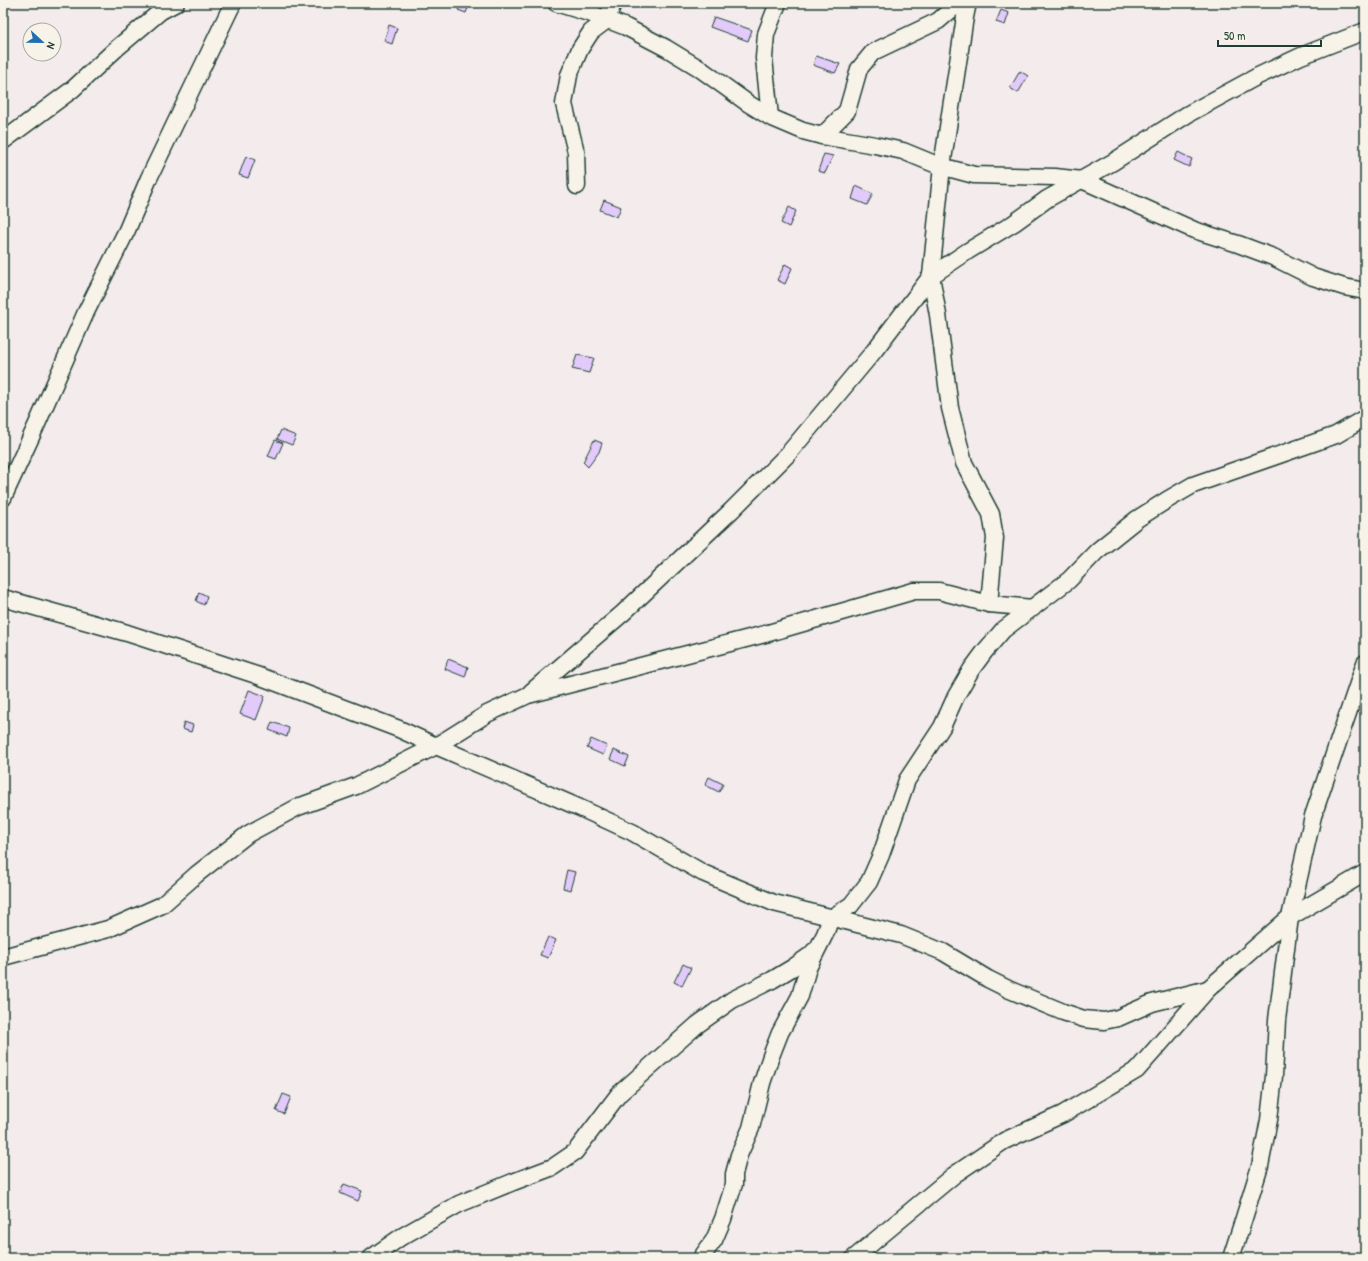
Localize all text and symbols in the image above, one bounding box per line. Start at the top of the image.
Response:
north arrow [22,22,62,62]
scale bar [1218,22,1321,48]
text: 50 m [1224,27,1245,44]
text: N [44,40,59,51]

